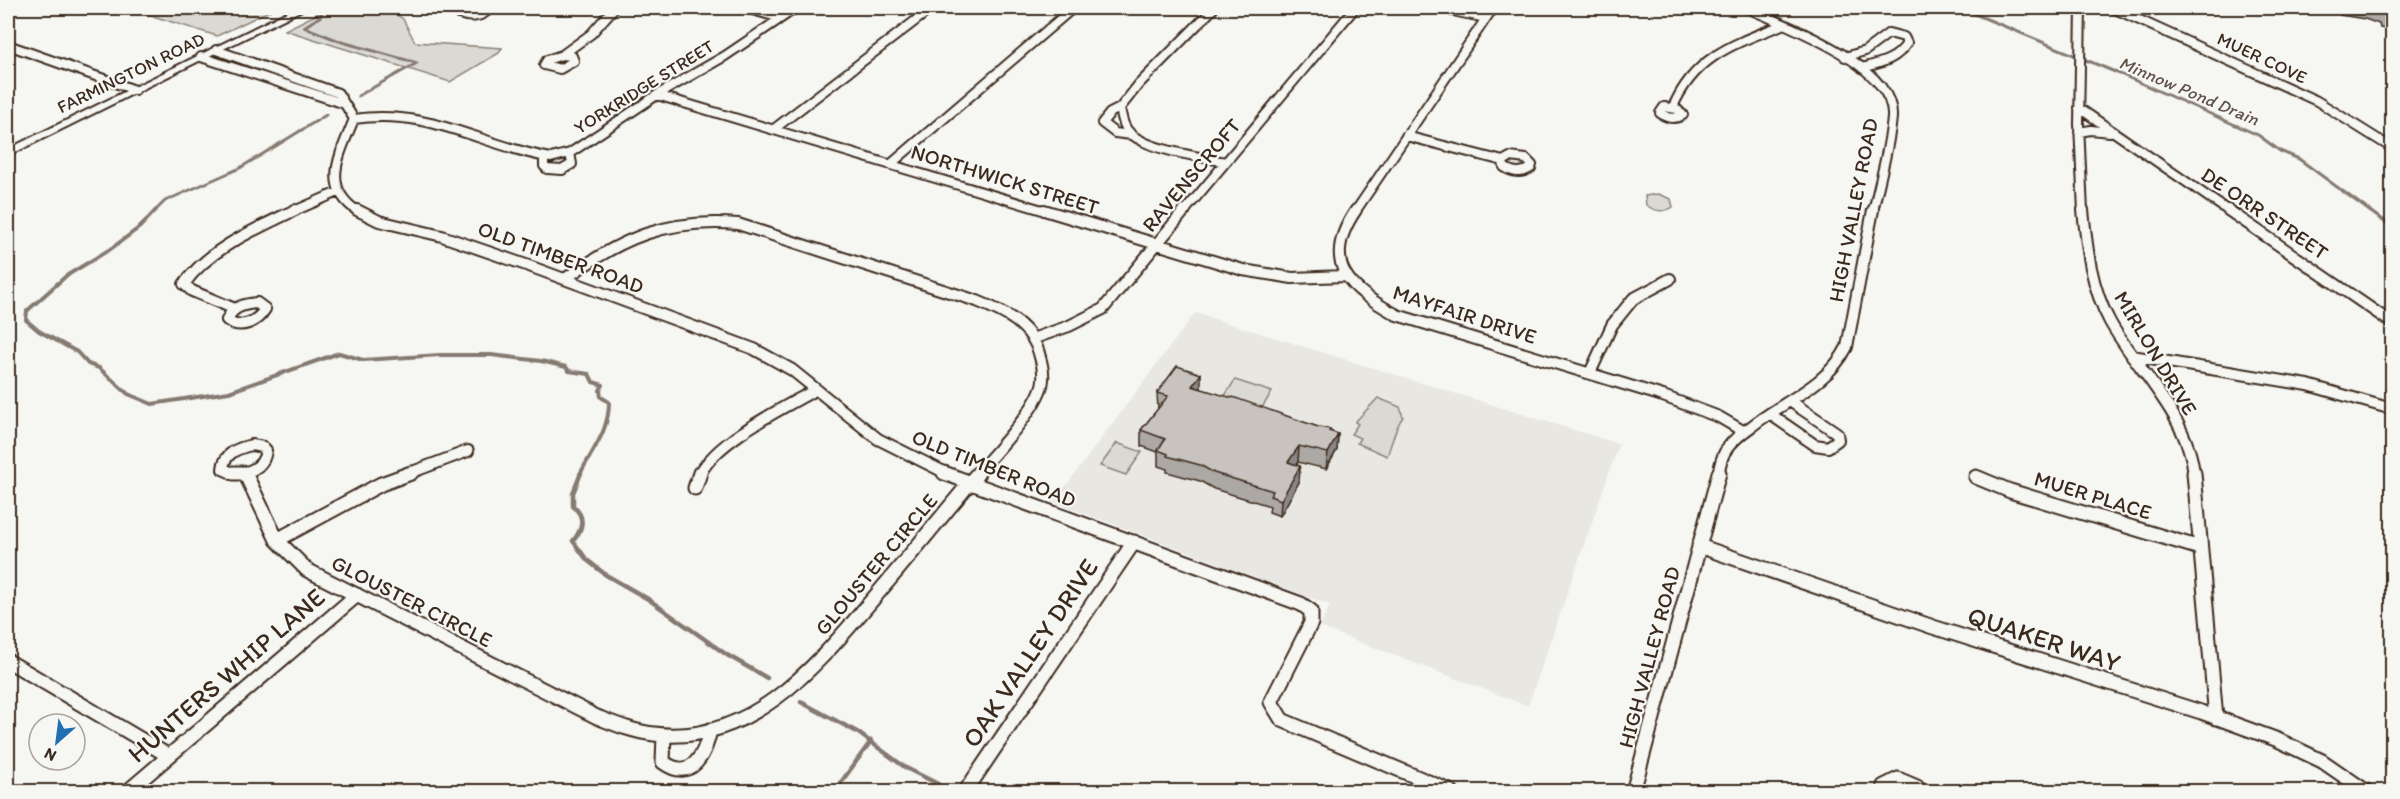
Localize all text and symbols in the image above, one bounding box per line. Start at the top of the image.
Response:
street label: FARMINGTON ROAD [54,28,209,118]
street label: MUER COVE [2214,28,2310,88]
street label: YORKRIDGE STREET [570,35,718,139]
water label: Minnow Pond Drain [2116,52,2263,131]
street label: RAVENSCROFT [1136,113,1246,237]
street label: HIGH VALLEY ROAD [1823,116,1883,304]
street label: NORTHWICK STREET [908,139,1102,220]
street label: DE ORR STREET [2197,161,2333,265]
street label: OLD TIMBER ROAD [475,215,647,299]
street label: MAYFAIR DRIVE [1390,279,1540,349]
street label: MIRLON DRIVE [2109,287,2203,419]
street label: OLD TIMBER ROAD [908,424,1080,512]
street label: MUER PLACE [2031,465,2155,525]
street label: GLOUSTER CIRCLE [810,488,943,640]
street label: GLOUSTER CIRCLE [327,550,497,652]
street label: OAK VALLEY DRIVE [955,553,1105,753]
street label: HIGH VALLEY ROAD [1613,563,1685,751]
street label: HUNTERS WHIP LANE [121,581,331,769]
street label: QUAKER WAY [1964,599,2125,679]
north arrow [27,712,87,772]
text: N [41,744,59,766]

